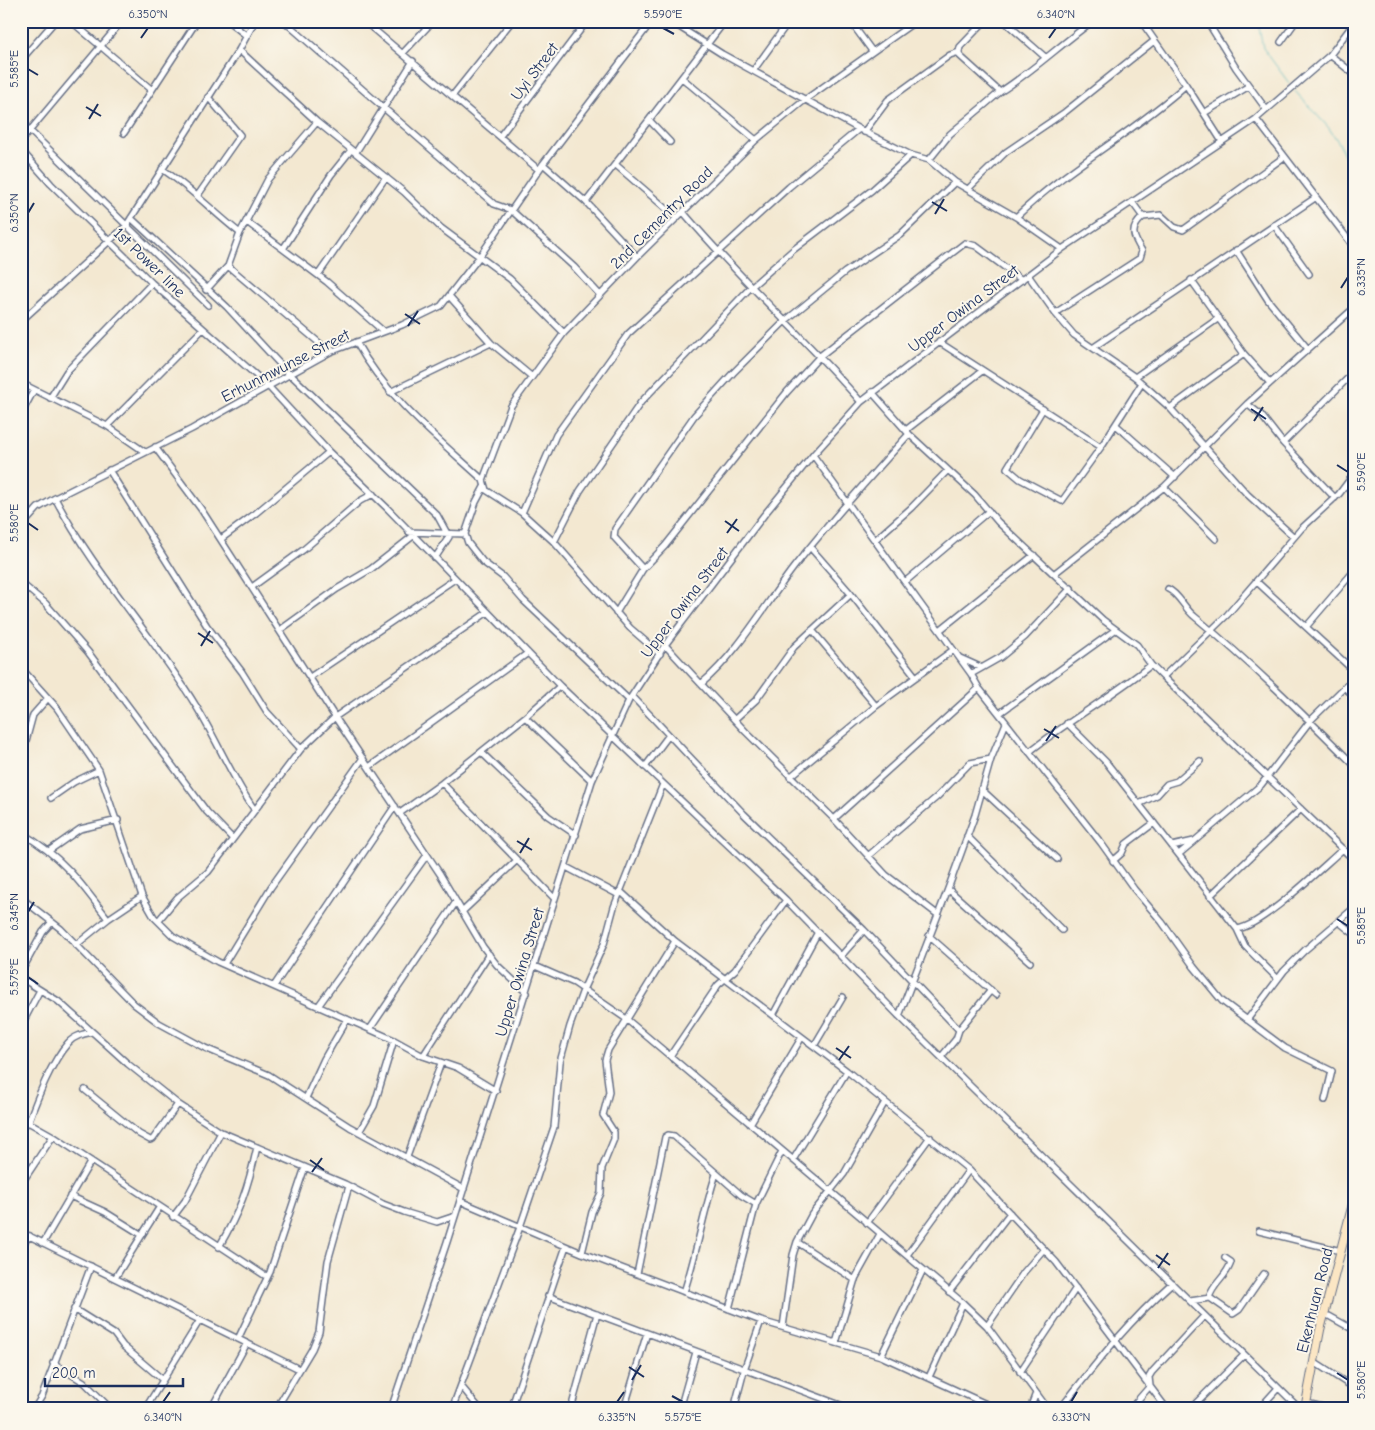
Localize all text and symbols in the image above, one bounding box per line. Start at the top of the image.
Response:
text: 6.350°N [128,7,168,21]
text: 5.590°E [644,7,682,21]
text: 6.340°N [1037,7,1075,21]
street label: Uyi Street [507,39,562,104]
text: 5.585°E [7,50,21,88]
street label: 2nd Cementry Road [607,163,716,272]
text: 6.350°N [7,193,21,233]
street label: 1st Power line [110,224,189,301]
text: 6.335°N [1354,258,1368,296]
street label: Upper Owina Street [905,261,1023,356]
street label: Erhunmwunse Street [218,326,353,406]
text: 5.590°E [1354,453,1368,491]
text: 5.580°E [7,504,21,542]
street label: Upper Owina Street [637,543,732,661]
text: 6.345°N [7,893,21,931]
street label: Upper Owina Street [492,905,548,1039]
text: 5.585°E [1354,907,1368,945]
text: 5.575°E [7,958,21,996]
street label: Ekenhuan Road [1293,1246,1337,1355]
scale bar [45,1355,182,1387]
text: 5.580°E [1354,1361,1368,1399]
text: 200 m [52,1364,96,1382]
text: 6.340°N [144,1410,182,1424]
text: 6.335°N [598,1410,636,1424]
text: 5.575°E [664,1410,702,1424]
text: 6.330°N [1052,1410,1090,1424]

